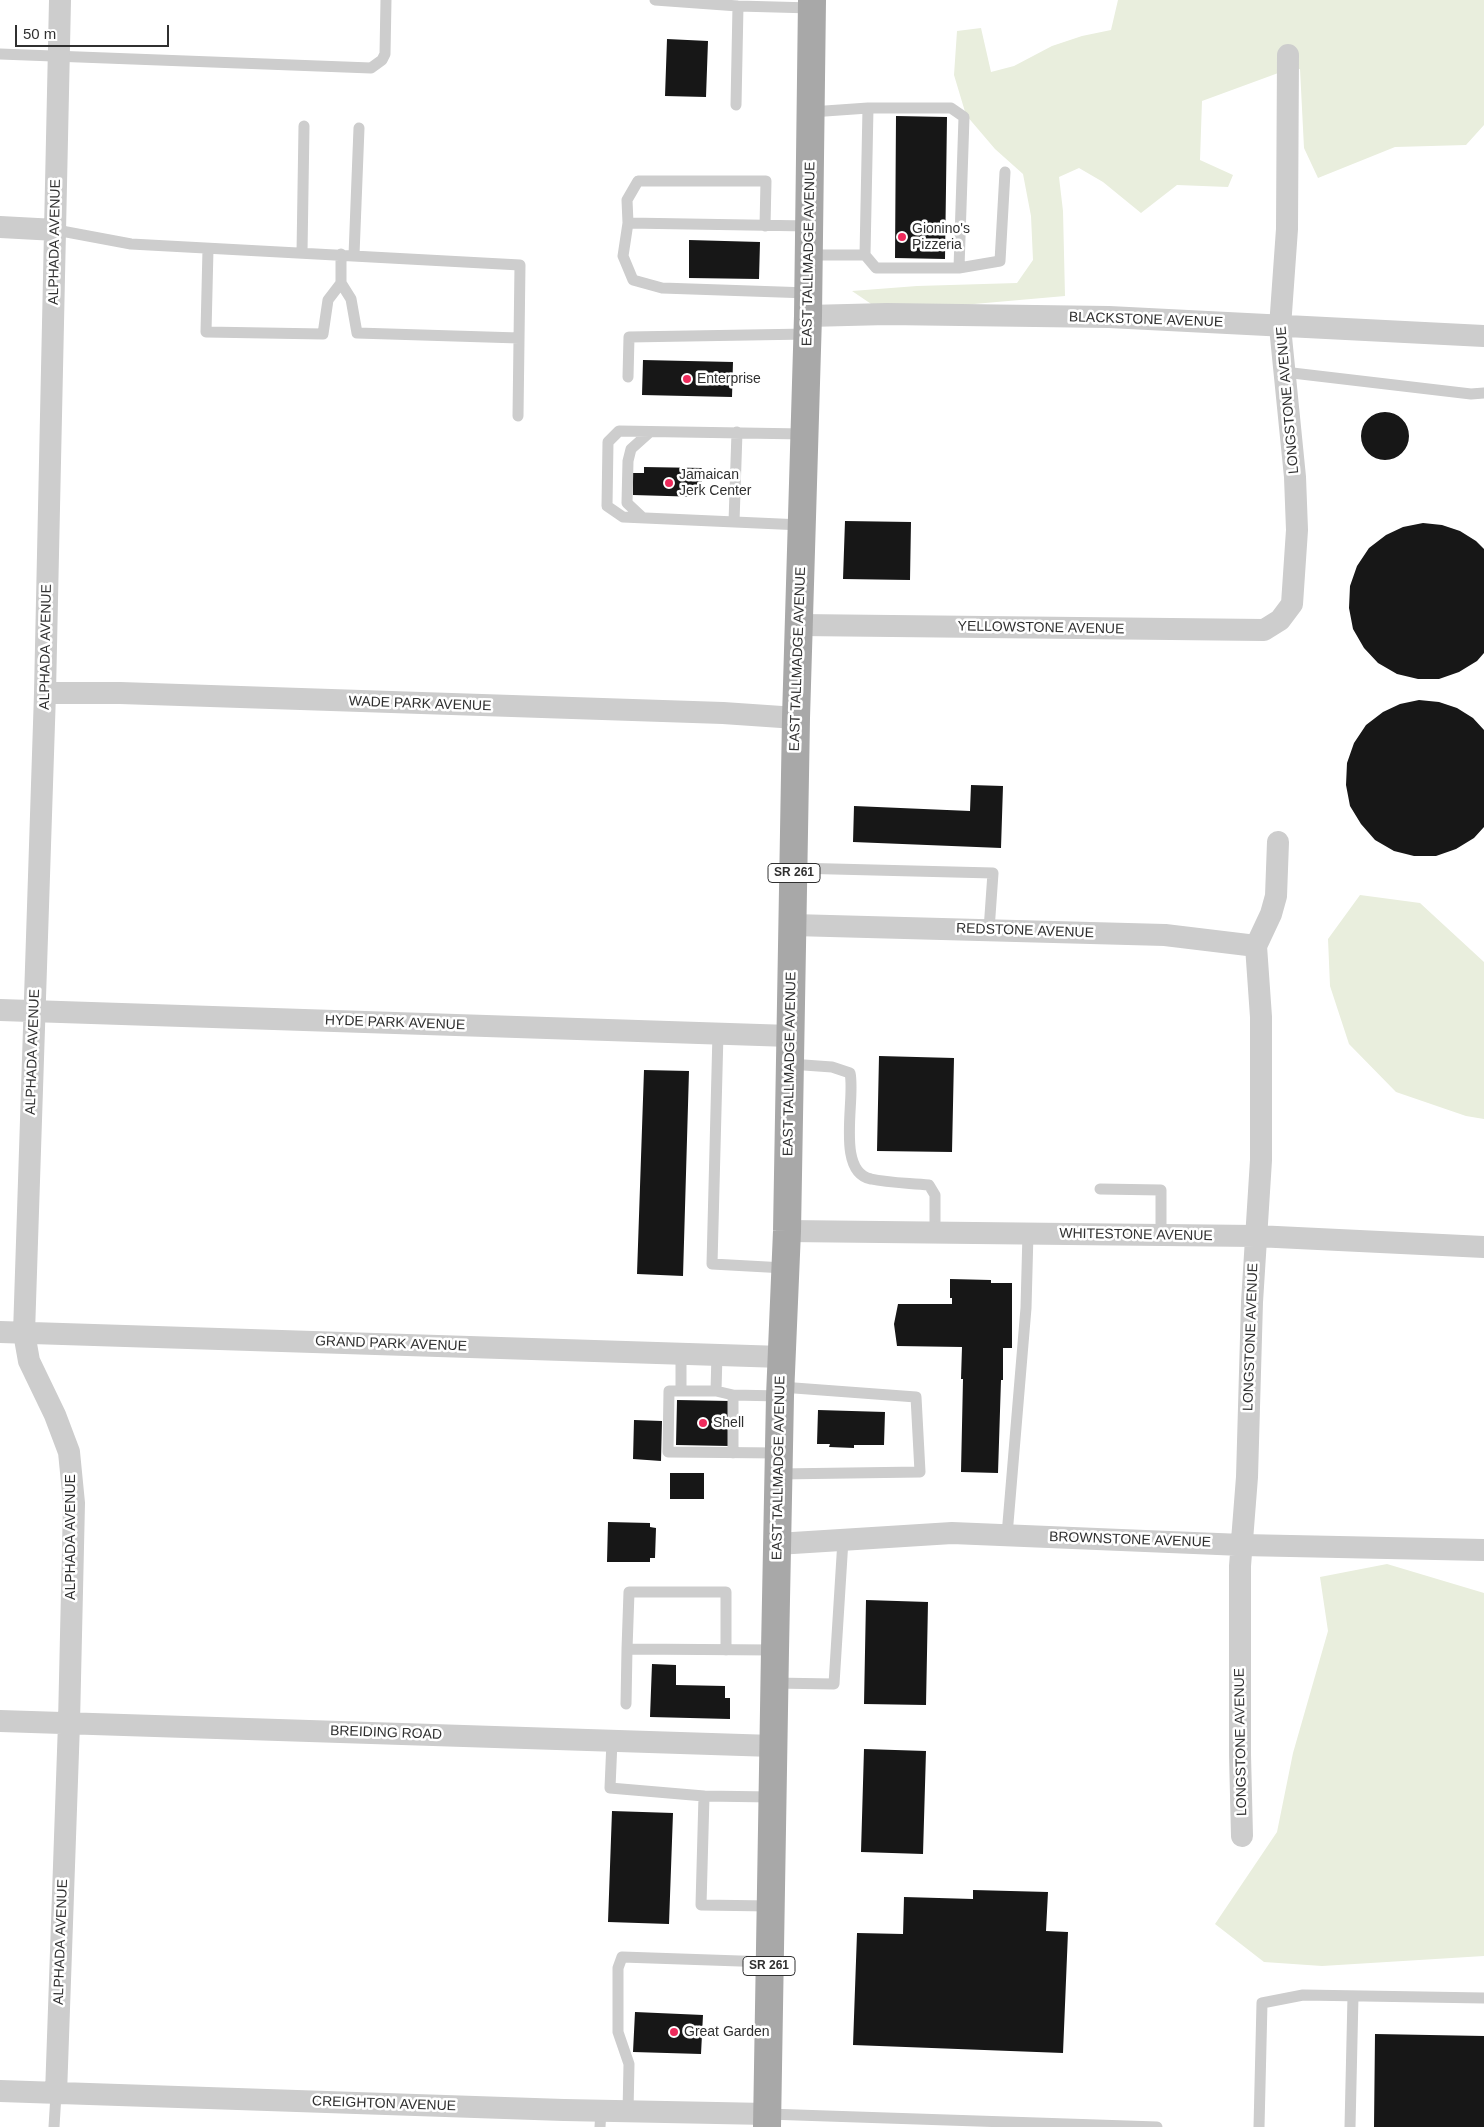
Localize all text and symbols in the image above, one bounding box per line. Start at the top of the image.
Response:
scale bar [18,15,171,47]
text: 50 m [23,25,56,42]
street label: EAST TALLMADGE AVENUE [799,162,819,346]
street label: ALPHADA AVENUE [46,179,64,305]
place label: Gionino's Pizzeria [912,221,970,253]
marker: Gionino's Pizzeria [896,231,908,243]
street label: BLACKSTONE AVENUE [1069,309,1223,331]
street label: LONGSTONE AVENUE [1273,326,1303,474]
place label: Enterprise [697,371,761,387]
marker: Enterprise [681,373,693,385]
place label: Jamaican Jerk Center [679,467,751,500]
marker: Jamaican Jerk Center [663,477,675,489]
street label: EAST TALLMADGE AVENUE [786,566,810,752]
street label: ALPHADA AVENUE [37,584,55,710]
street label: YELLOWSTONE AVENUE [957,618,1125,638]
street label: WADE PARK AVENUE [348,693,492,715]
road number: SR 261 [768,864,820,882]
street label: REDSTONE AVENUE [956,920,1094,942]
street label: EAST TALLMADGE AVENUE [780,972,800,1156]
street label: ALPHADA AVENUE [22,989,44,1115]
street label: HYDE PARK AVENUE [325,1012,465,1034]
street label: WHITESTONE AVENUE [1059,1225,1213,1245]
street label: LONGSTONE AVENUE [1240,1263,1262,1411]
street label: GRAND PARK AVENUE [315,1333,467,1355]
street label: EAST TALLMADGE AVENUE [769,1376,789,1560]
place label: Shell [713,1415,744,1431]
marker: Shell [697,1417,709,1429]
street label: ALPHADA AVENUE [63,1474,79,1600]
street label: BROWNSTONE AVENUE [1049,1529,1211,1551]
street label: LONGSTONE AVENUE [1231,1668,1251,1816]
street label: BREIDING ROAD [330,1723,442,1743]
street label: ALPHADA AVENUE [50,1879,72,2005]
road number: SR 261 [743,1956,795,1975]
place label: Great Garden [684,2024,770,2040]
marker: Great Garden [668,2026,680,2038]
street label: CREIGHTON AVENUE [312,2093,456,2115]

